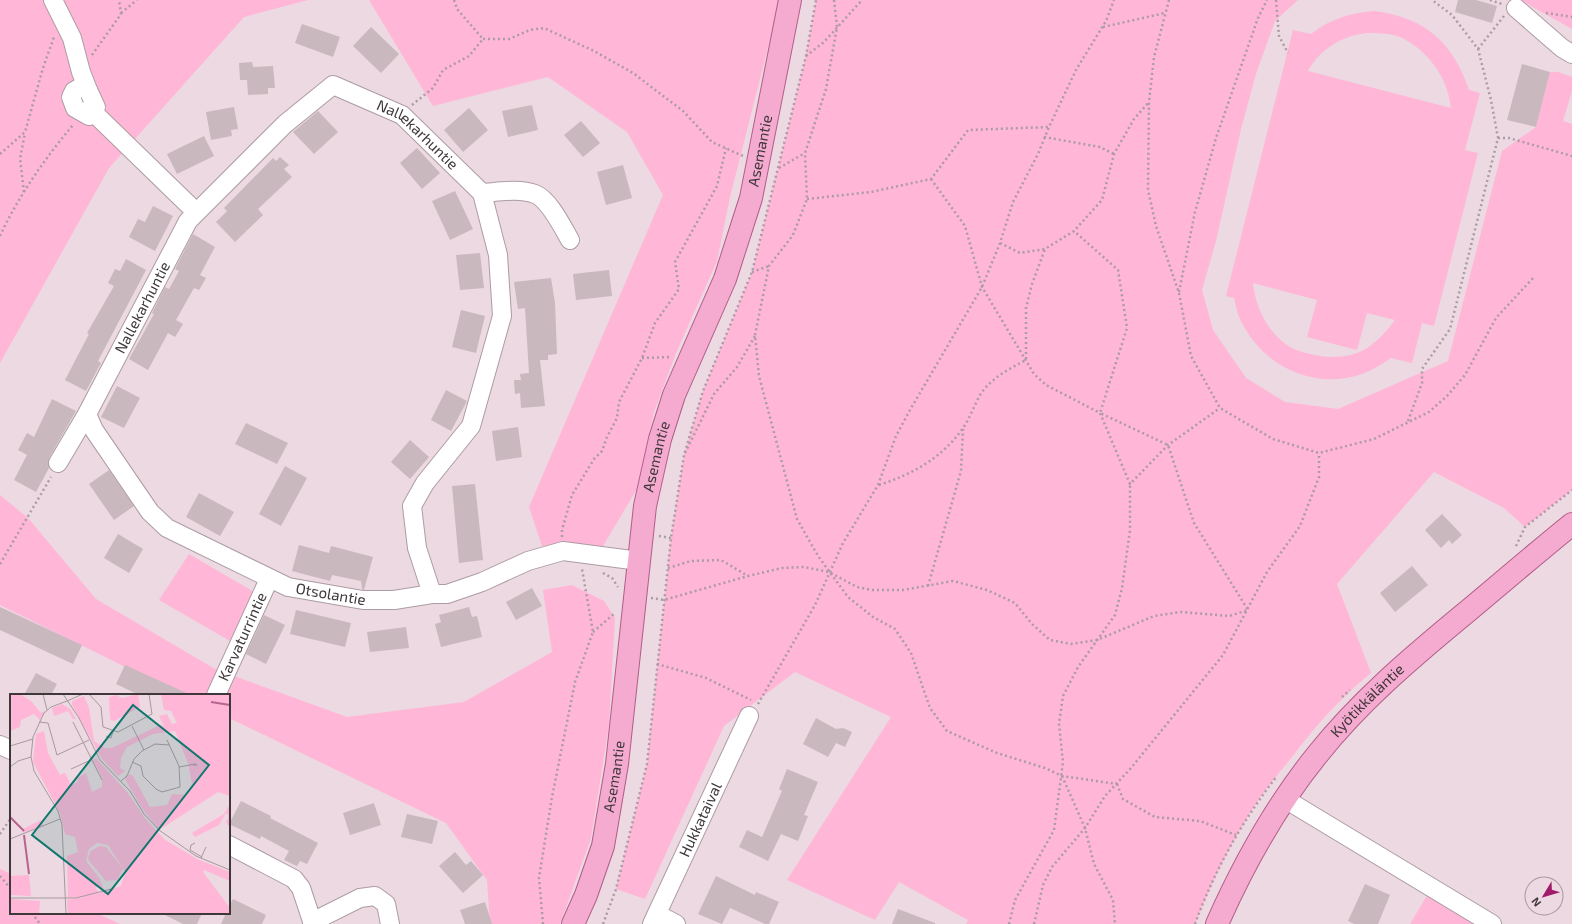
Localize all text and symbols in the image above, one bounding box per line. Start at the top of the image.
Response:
street label: Nallekarhuntie [374,95,462,173]
street label: Asemantie [743,113,775,188]
street label: Nallekarhuntie [110,258,173,356]
street label: Asemantie [638,419,673,494]
street label: Otsolantie [294,578,367,608]
street label: Karvaturrintie [214,589,270,684]
street label: Kyötikkäläntie [1326,660,1407,741]
inset map [10,694,230,914]
street label: Asemantie [599,740,627,814]
street label: Hukkataival [675,779,725,860]
north arrow [1524,876,1564,916]
text: N [1528,895,1543,910]

